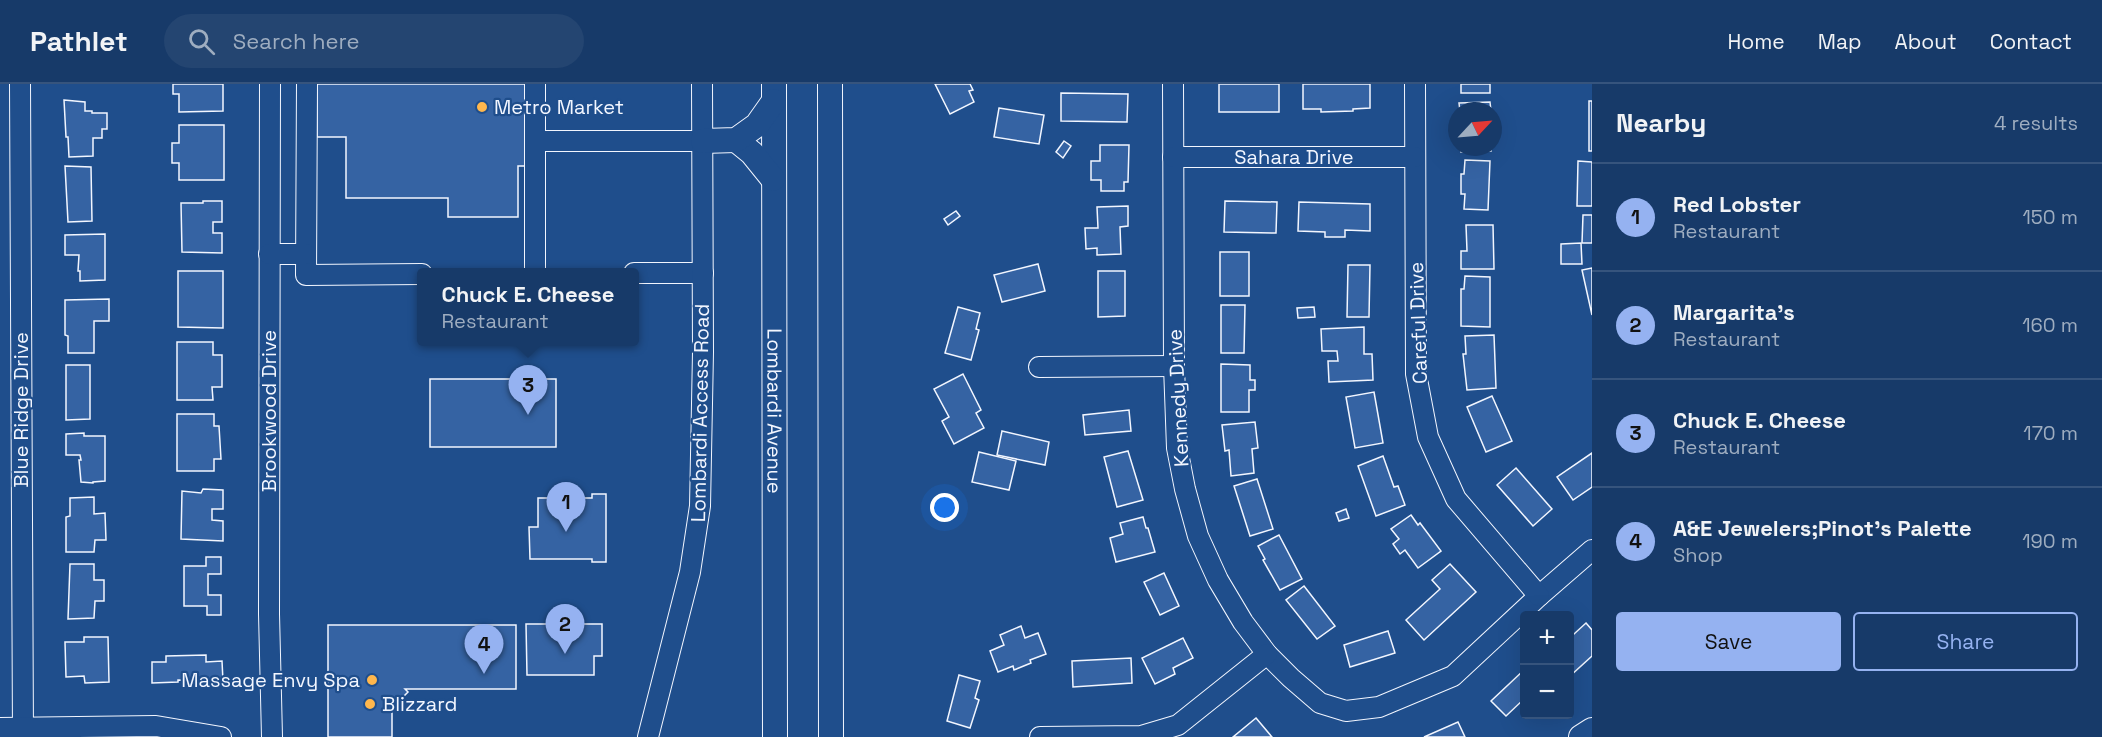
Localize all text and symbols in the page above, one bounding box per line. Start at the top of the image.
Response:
search box [164,14,584,68]
text: Pathlet [30,23,128,59]
icon: search [185,25,218,58]
text: Search here [233,27,360,55]
text: Home [1727,28,1785,55]
text: Map [1818,28,1862,55]
text: About [1895,28,1957,55]
text: Contact [1990,28,2072,55]
place label: Metro Market [494,94,624,120]
marker: Metro Market [475,100,489,114]
north arrow [1448,102,1502,156]
text: Nearby [1616,106,1706,140]
text: 4 results [1994,110,2078,136]
street label: Sahara Drive [1234,144,1354,170]
text: Red Lobster [1673,190,1801,218]
text: 1 [1631,204,1640,230]
text: 150 m [2023,204,2078,230]
text: Restaurant [1673,218,1780,244]
street label: Careful Drive [1403,262,1433,384]
popup [417,268,639,346]
text: Chuck E. Cheese [442,280,615,308]
text: Margarita's [1673,298,1795,326]
street label: Lombardi Access Road [685,304,715,522]
text: Restaurant [442,308,549,334]
text: 2 [1630,312,1641,338]
text: 160 m [2022,312,2078,338]
text: Restaurant [1673,326,1780,352]
street label: Lombardi Avenue [761,328,788,494]
street label: Kennedy Drive [1161,328,1195,468]
street label: Brookwood Drive [256,330,282,492]
street label: Blue Ridge Drive [8,332,34,488]
pin: 3 [508,366,548,415]
text: Chuck E. Cheese [1673,406,1846,434]
text: 3 [1629,420,1642,446]
text: 170 m [2023,420,2078,446]
text: Restaurant [1673,434,1780,460]
pin: 1 [546,482,586,532]
your location [930,493,959,522]
text: A&E Jewelers;Pinot's Palette [1673,514,1972,542]
text: 4 [1629,528,1642,554]
text: 190 m [2022,528,2078,554]
text: Shop [1673,542,1723,568]
pin: 2 [546,604,584,654]
map controls [1520,611,1574,719]
button: + [1520,611,1574,665]
button: Save [1616,612,1841,671]
button: Share [1853,612,2078,671]
pin: 4 [464,624,504,674]
button: − [1520,665,1574,719]
place label: Massage Envy Spa [181,667,360,693]
marker: Massage Envy Spa [365,673,379,687]
place label: Blizzard [382,691,457,717]
marker: Blizzard [363,697,377,711]

